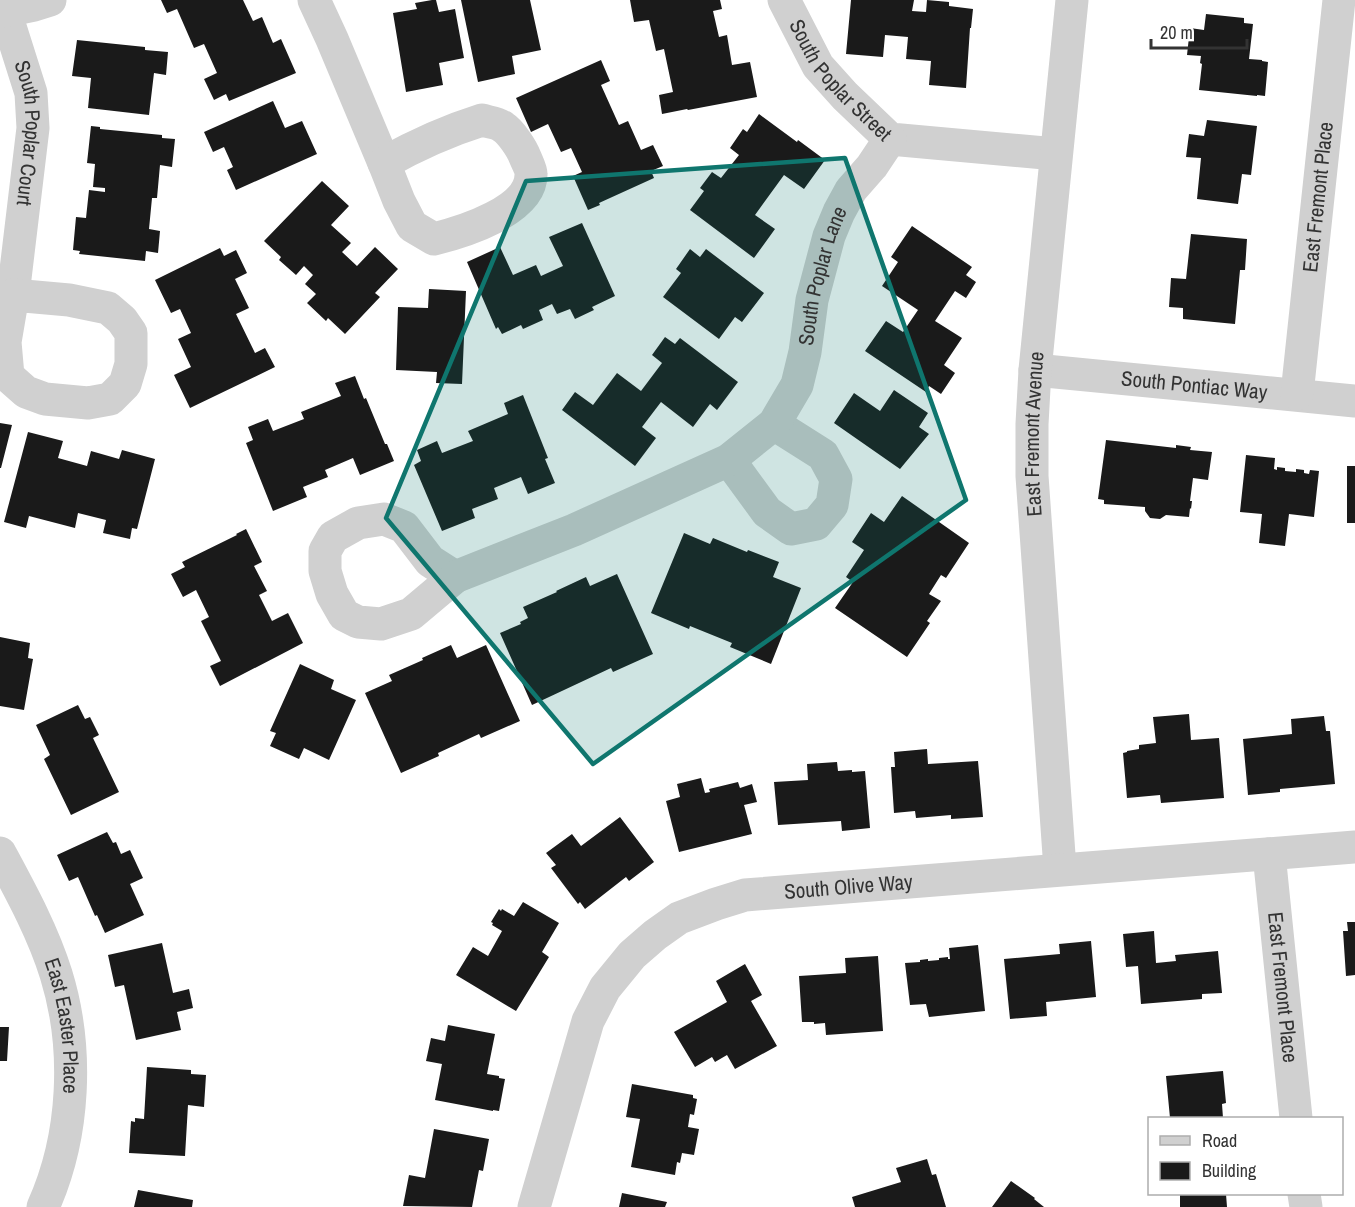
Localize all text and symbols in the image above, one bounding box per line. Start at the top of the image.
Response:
scale bar [1151,12,1247,50]
street label: South Poplar Street [782,14,899,147]
text: 20 m [1160,20,1193,45]
street label: South Poplar Court [8,57,48,208]
street label: East Fremont Place [1295,120,1340,274]
street label: South Poplar Lane [791,201,854,347]
street label: East Fremont Avenue [1017,350,1051,518]
street label: South Pontiac Way [1120,363,1269,406]
street label: South Olive Way [783,867,914,906]
street label: East Fremont Place [1261,910,1305,1064]
street label: East Easter Place [38,954,86,1094]
legend [1148,1117,1343,1195]
text: Road [1202,1128,1237,1153]
text: Building [1202,1158,1257,1183]

